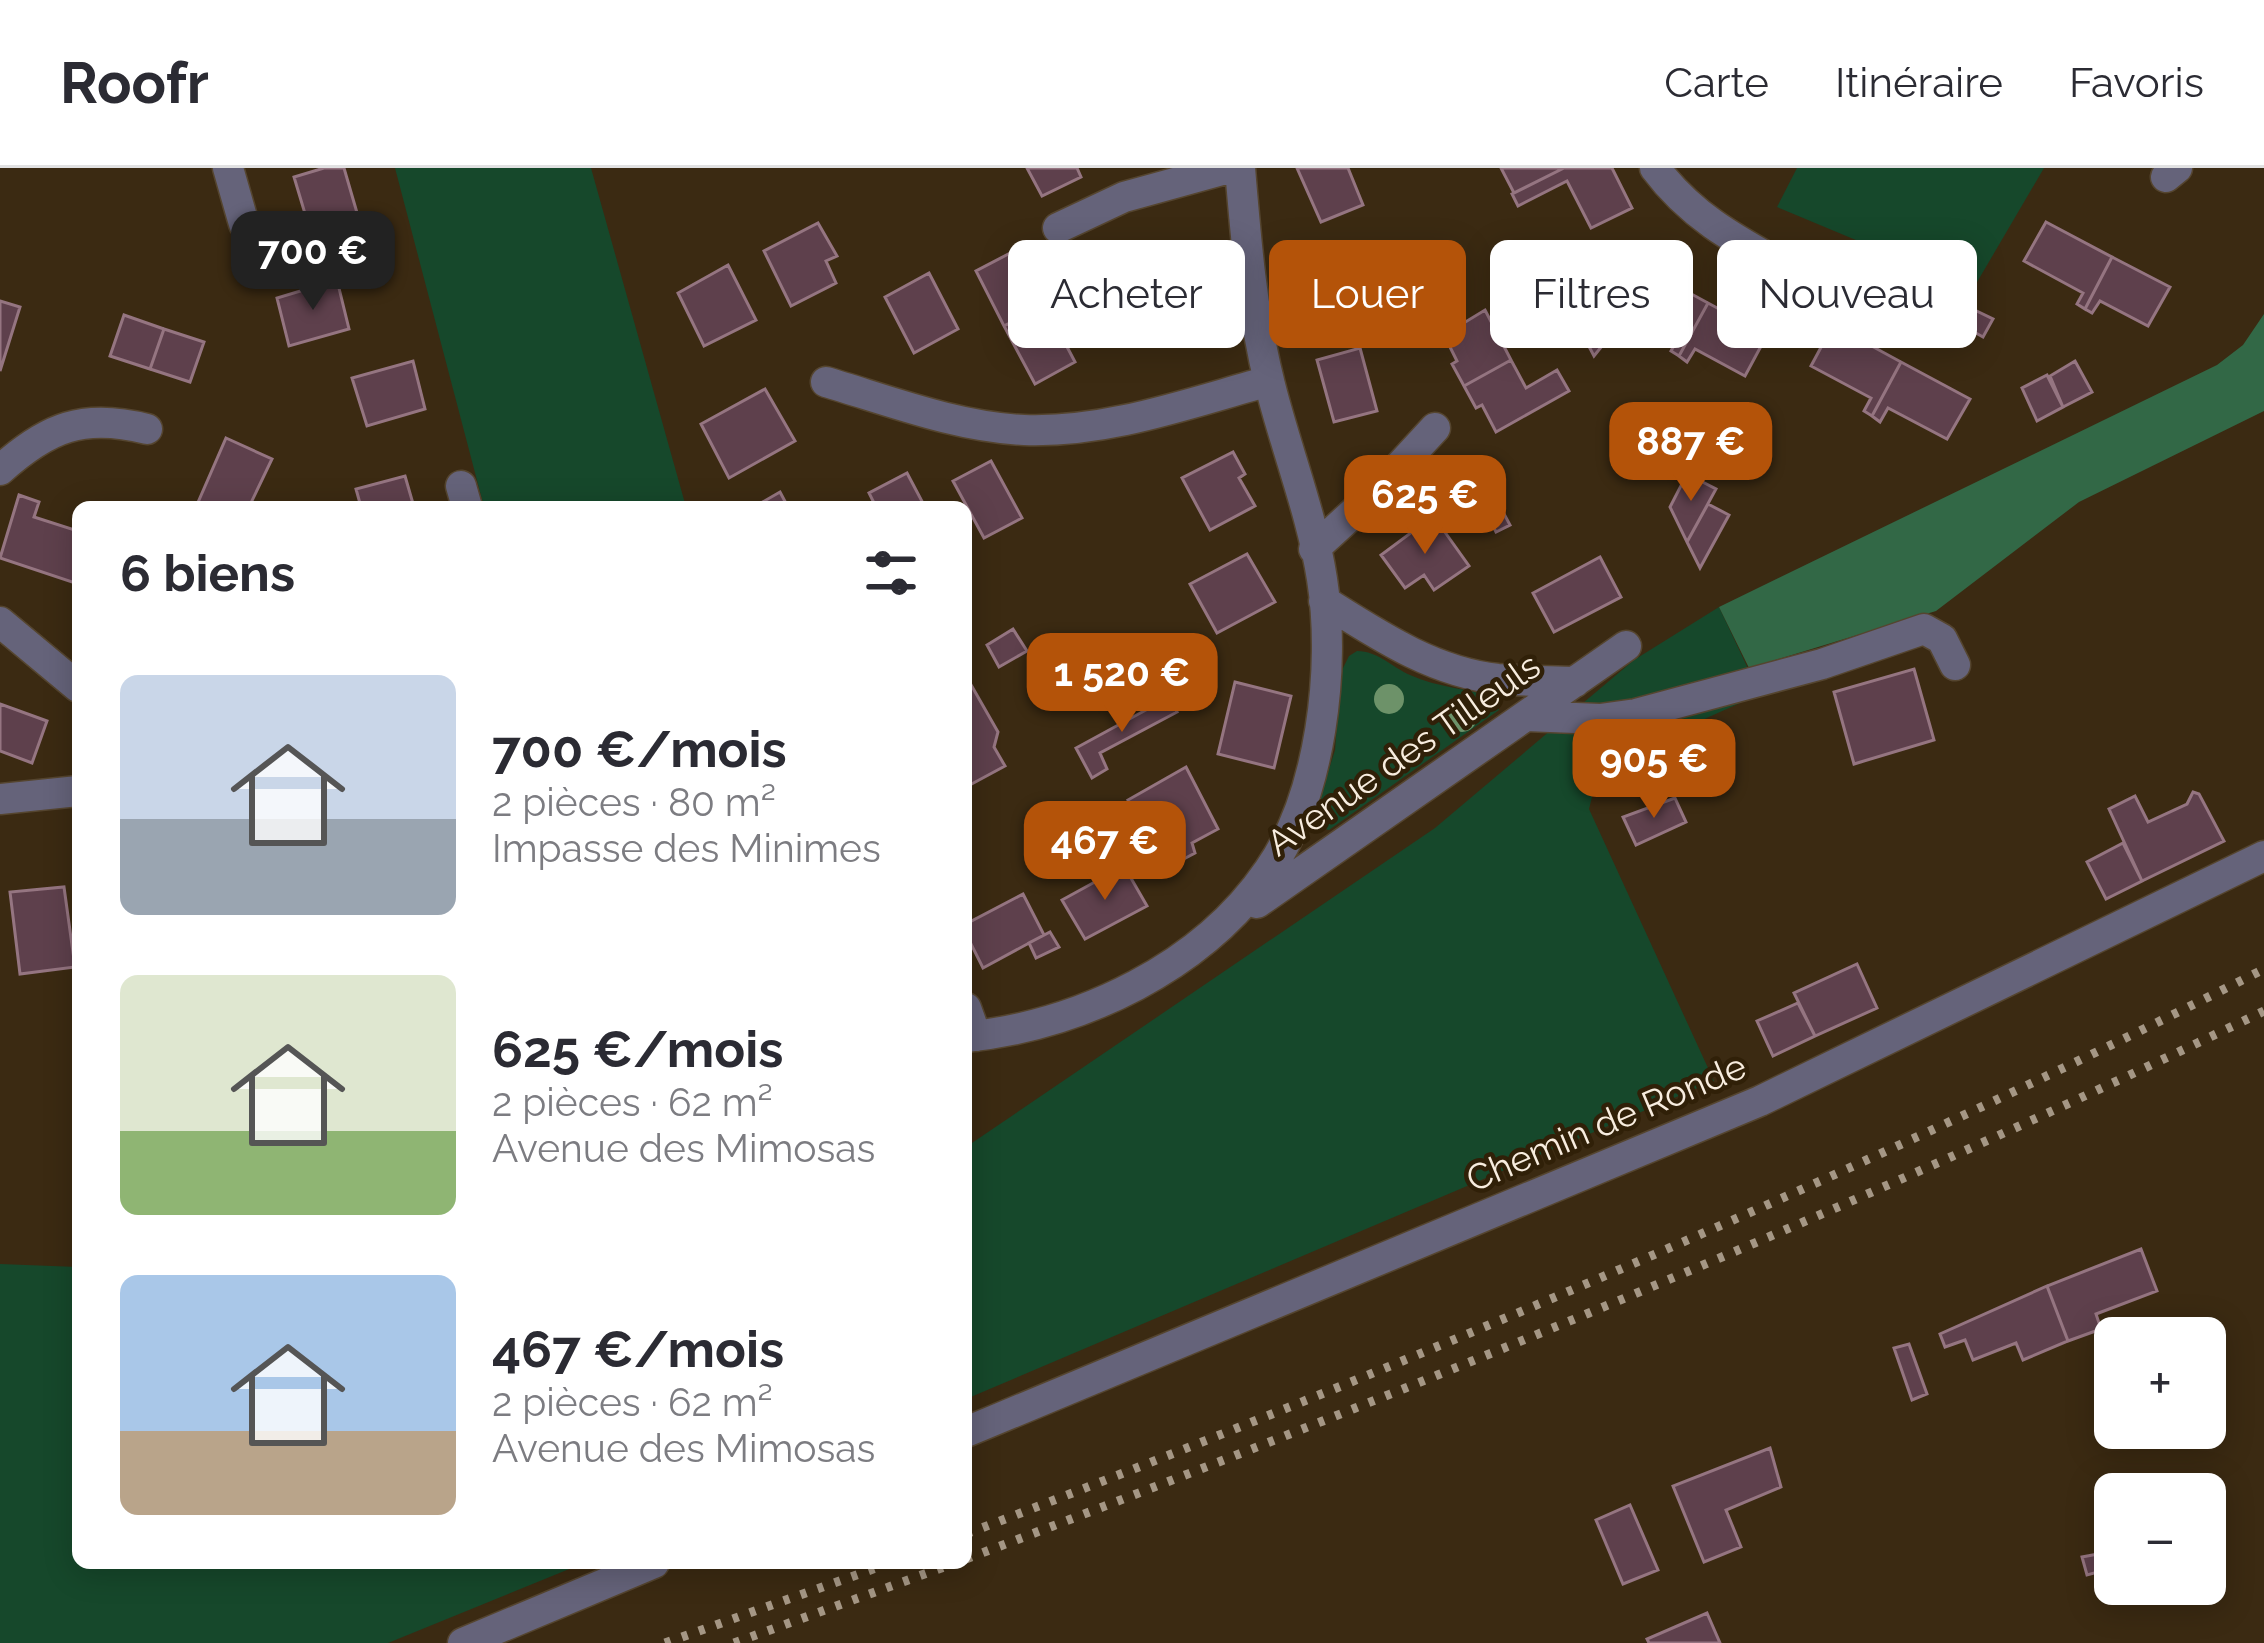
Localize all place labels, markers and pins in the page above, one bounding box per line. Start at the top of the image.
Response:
pin: 700 € [229,211,397,313]
pin: 887 € [1607,402,1775,504]
pin: 625 € [1341,455,1509,557]
pin: 1 520 € [1011,633,1233,735]
pin: 905 € [1570,719,1738,821]
pin: 467 € [1021,801,1189,903]

